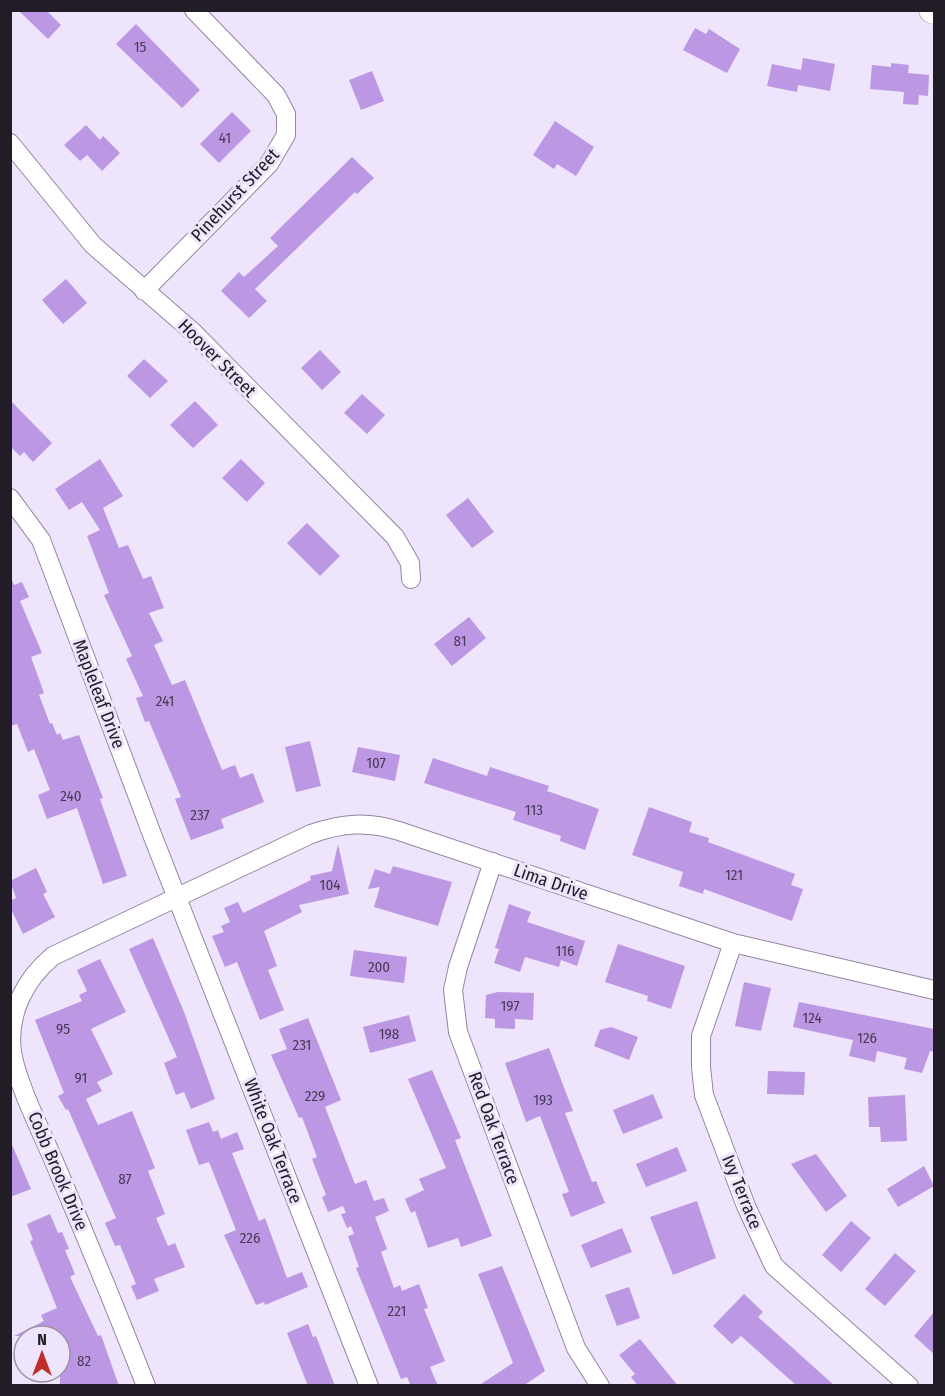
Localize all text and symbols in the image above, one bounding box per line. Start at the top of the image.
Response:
house number: 15 [134,38,146,56]
house number: 41 [219,129,231,147]
street label: Pinehurst Street [186,144,284,246]
street label: Hoover Street [173,314,261,402]
house number: 81 [454,632,466,650]
street label: Mapleleaf Drive [68,636,130,752]
house number: 241 [156,692,174,710]
house number: 107 [366,754,386,772]
house number: 240 [60,787,82,805]
house number: 113 [525,801,543,819]
house number: 237 [190,806,210,824]
street label: Lima Drive [511,859,591,905]
house number: 121 [725,866,743,884]
house number: 104 [320,876,340,894]
house number: 116 [556,942,574,960]
house number: 200 [368,958,390,976]
house number: 197 [500,997,520,1015]
house number: 124 [802,1009,822,1027]
house number: 95 [56,1020,70,1038]
house number: 198 [379,1025,399,1043]
house number: 126 [857,1029,877,1047]
house number: 231 [293,1036,311,1054]
house number: 91 [75,1069,87,1087]
street label: Red Oak Terrace [463,1069,525,1187]
street label: White Oak Terrace [239,1075,307,1207]
house number: 229 [305,1087,325,1105]
house number: 193 [533,1091,553,1109]
street label: Cobb Brook Drive [23,1108,93,1234]
street label: Ivy Terrace [717,1152,767,1233]
house number: 87 [118,1170,132,1188]
house number: 226 [240,1229,260,1247]
house number: 221 [388,1302,406,1320]
north arrow [12,1324,72,1384]
text: N [37,1330,47,1349]
house number: 82 [77,1352,91,1370]

